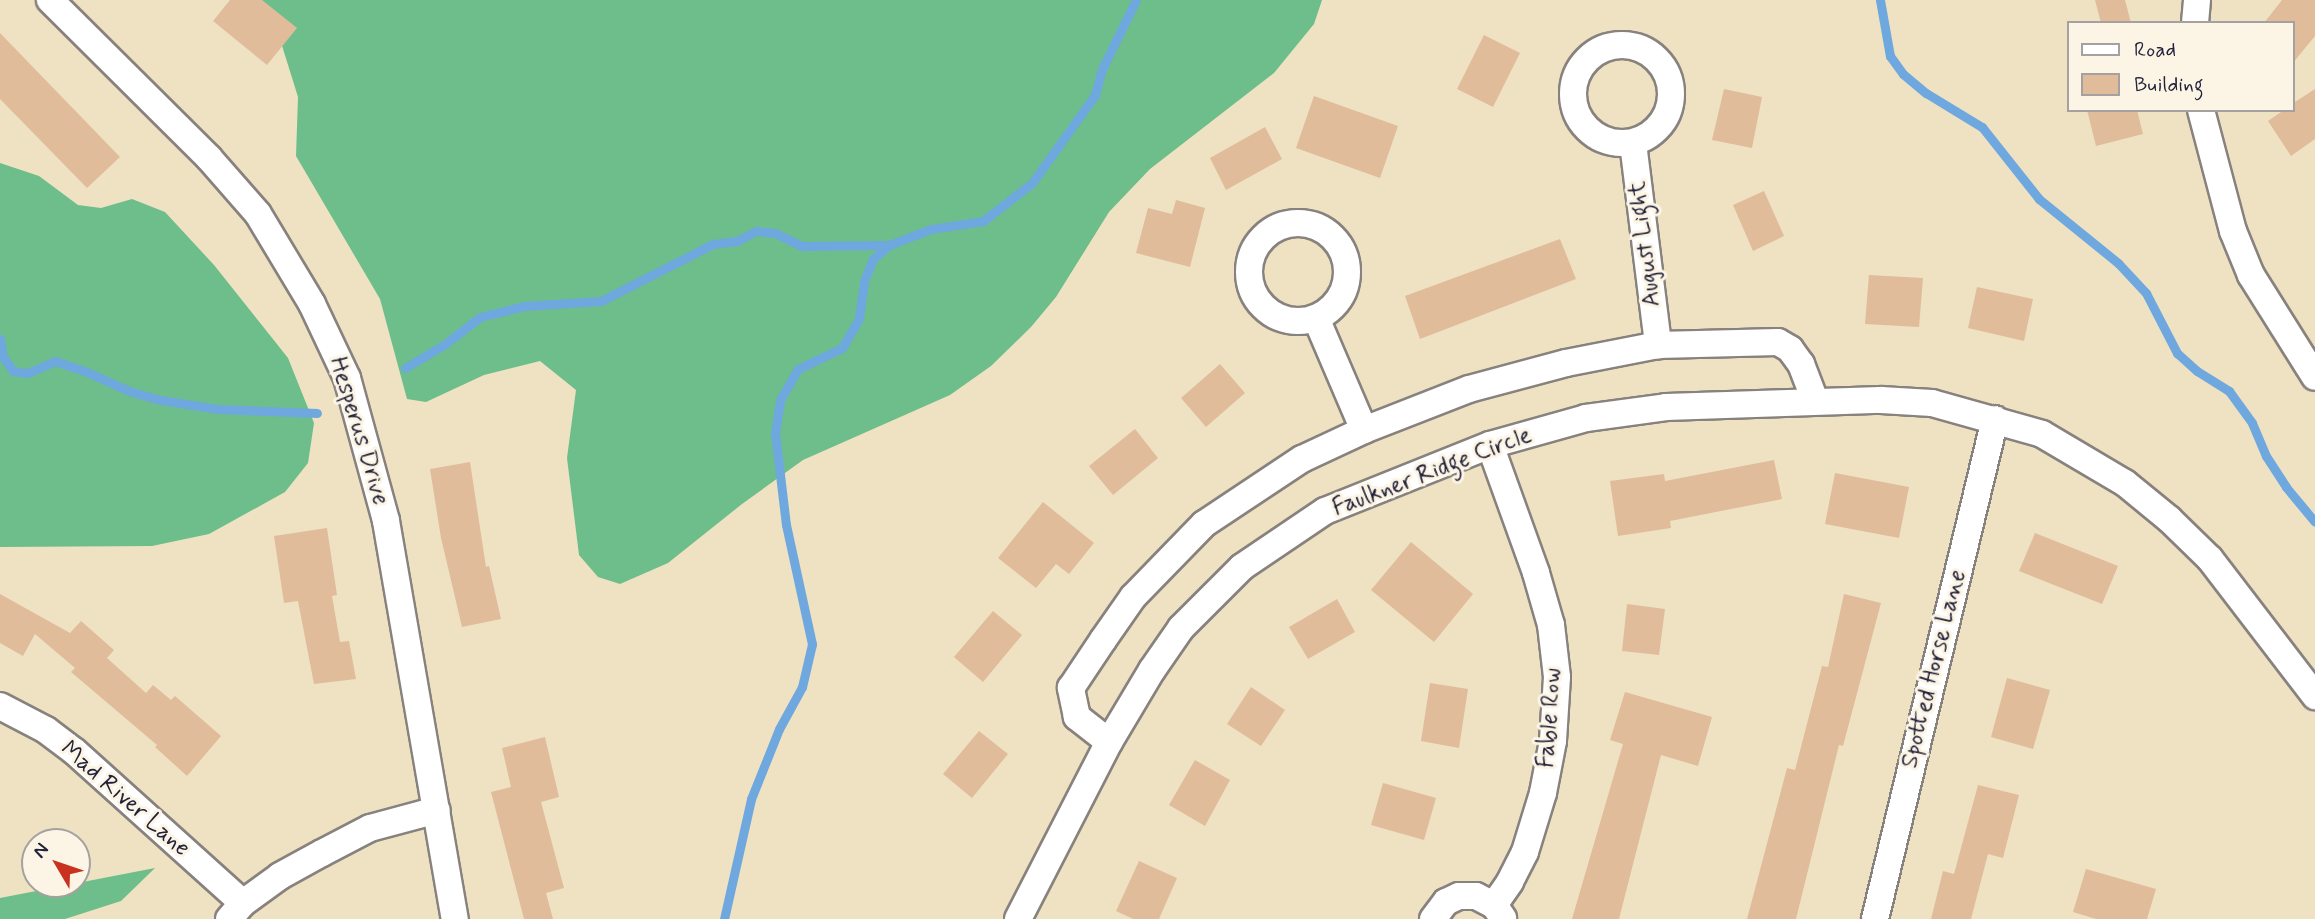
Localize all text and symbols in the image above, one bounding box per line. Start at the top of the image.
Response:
legend [2066,21,2294,112]
text: Road [2134,36,2176,64]
text: Building [2134,71,2204,99]
street label: August Light [1623,180,1667,308]
street label: Hesperus Drive [323,354,395,508]
street label: Faulkner Ridge Circle [1329,421,1535,523]
street label: Spotted Horse Lane [1896,568,1972,770]
street label: Fable Row [1532,667,1568,769]
street label: Mad River Lane [54,735,196,863]
north arrow [21,828,91,898]
text: N [27,838,55,864]

